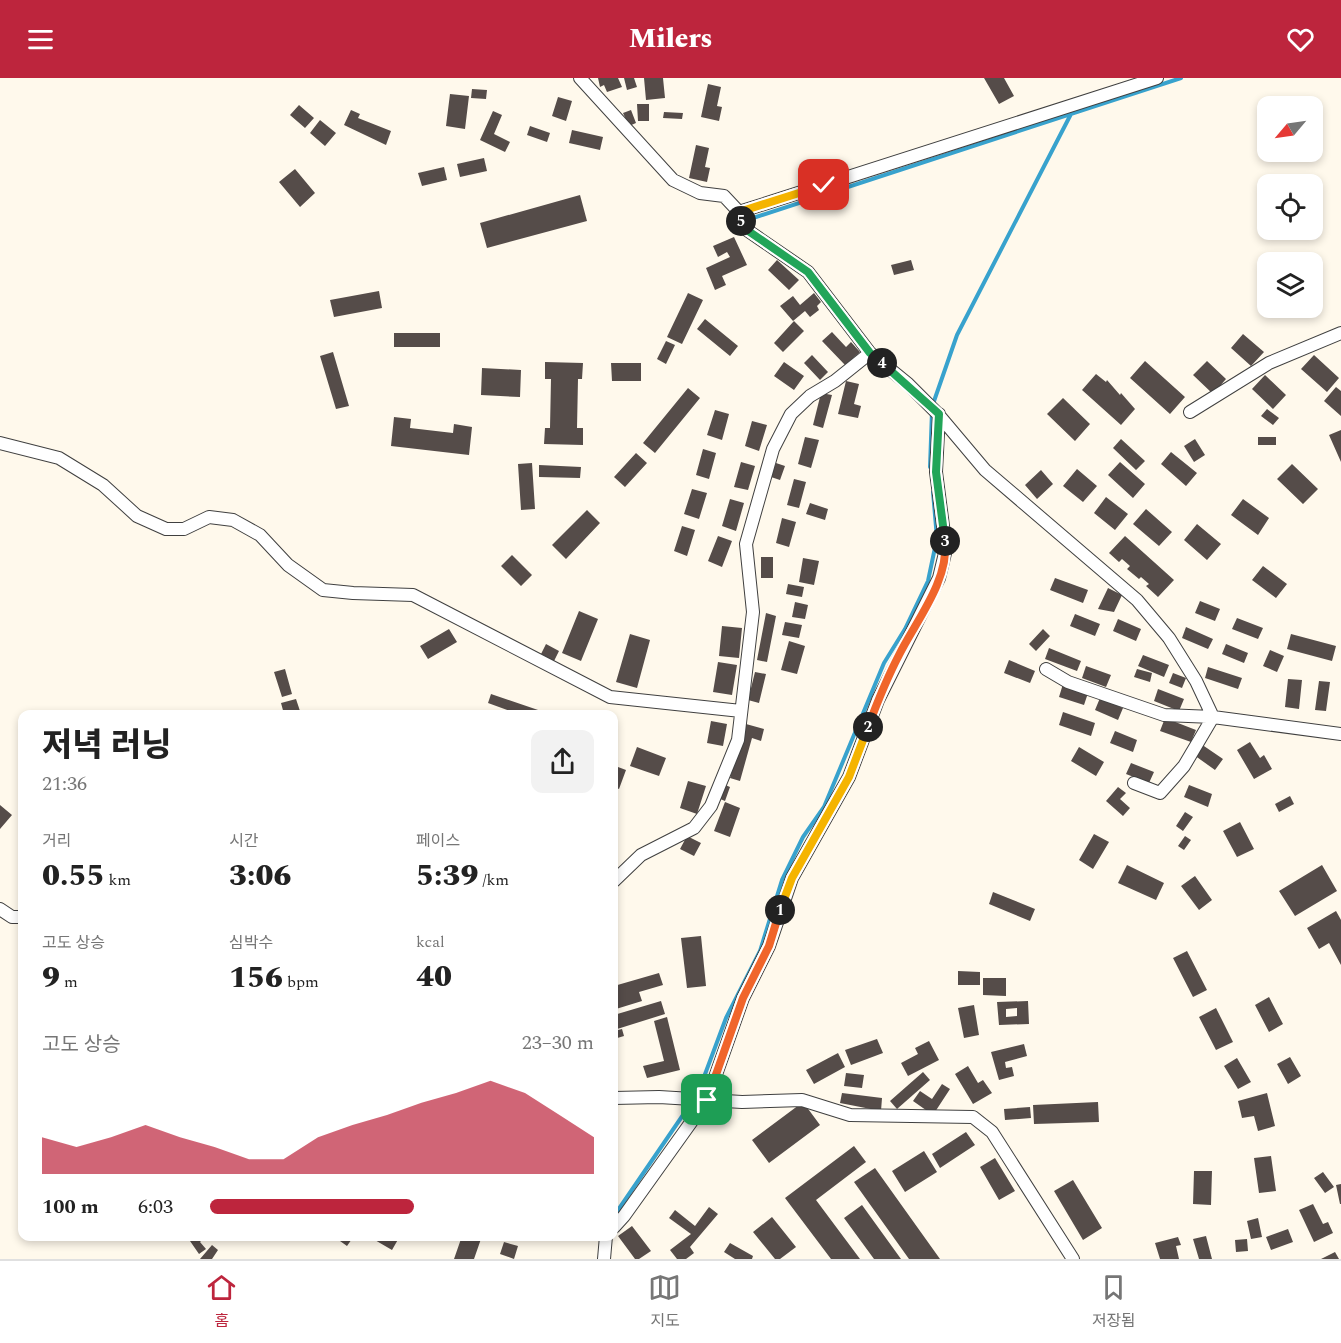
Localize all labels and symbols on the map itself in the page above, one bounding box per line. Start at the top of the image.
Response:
north arrow [1257,96,1323,162]
pin [798,159,849,210]
pin: 5 [726,206,756,236]
pin: 4 [867,348,897,378]
pin: 3 [930,526,960,556]
pin: 2 [853,712,883,742]
pin: 1 [765,895,795,925]
pin [681,1074,732,1125]

